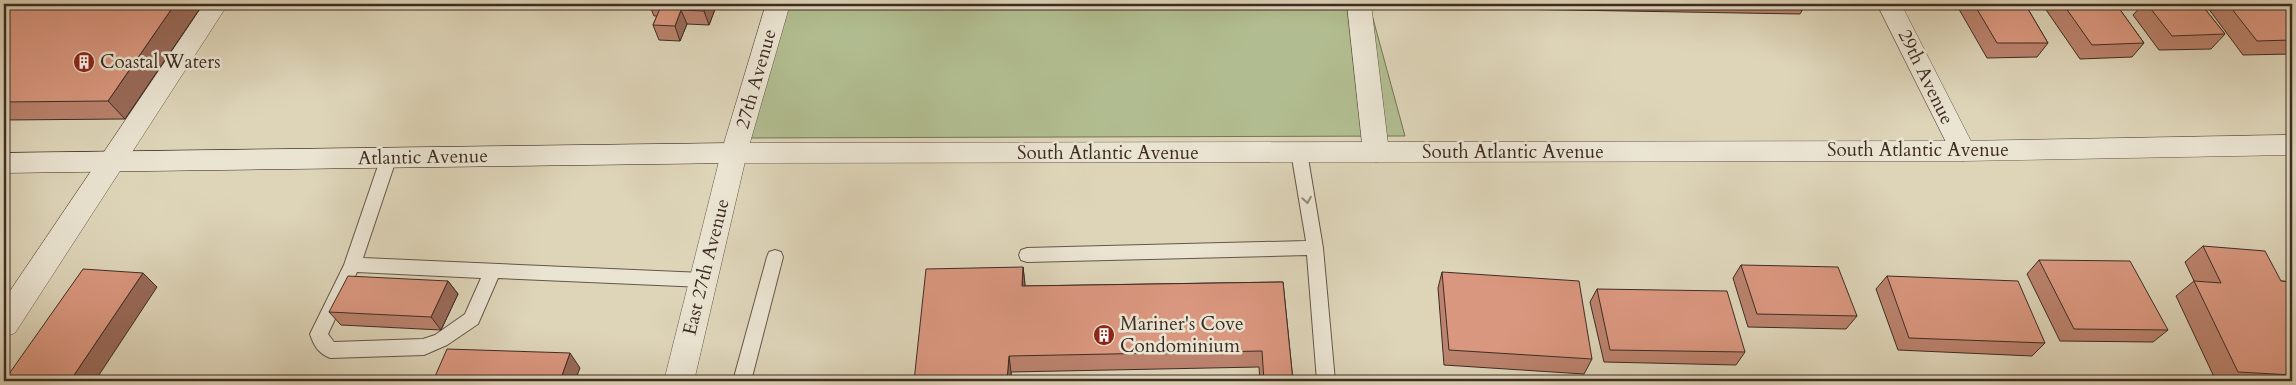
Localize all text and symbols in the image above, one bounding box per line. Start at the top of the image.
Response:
street label: 29th Avenue [1892,25,1960,129]
street label: 27th Avenue [729,26,783,132]
place label: Coastal Waters [100,49,221,75]
building icon: Coastal Waters [72,50,96,74]
street label: South Atlantic Avenue [1827,137,2009,163]
street label: South Atlantic Avenue [1422,139,1604,165]
street label: South Atlantic Avenue [1017,140,1199,166]
street label: Atlantic Avenue [358,143,488,171]
street label: East 27th Avenue [676,196,736,338]
one-way arrow [1302,196,1312,204]
place label: Mariner's Cove Condominium [1120,311,1244,359]
building icon: Mariner's Cove Condominium [1092,323,1116,347]

